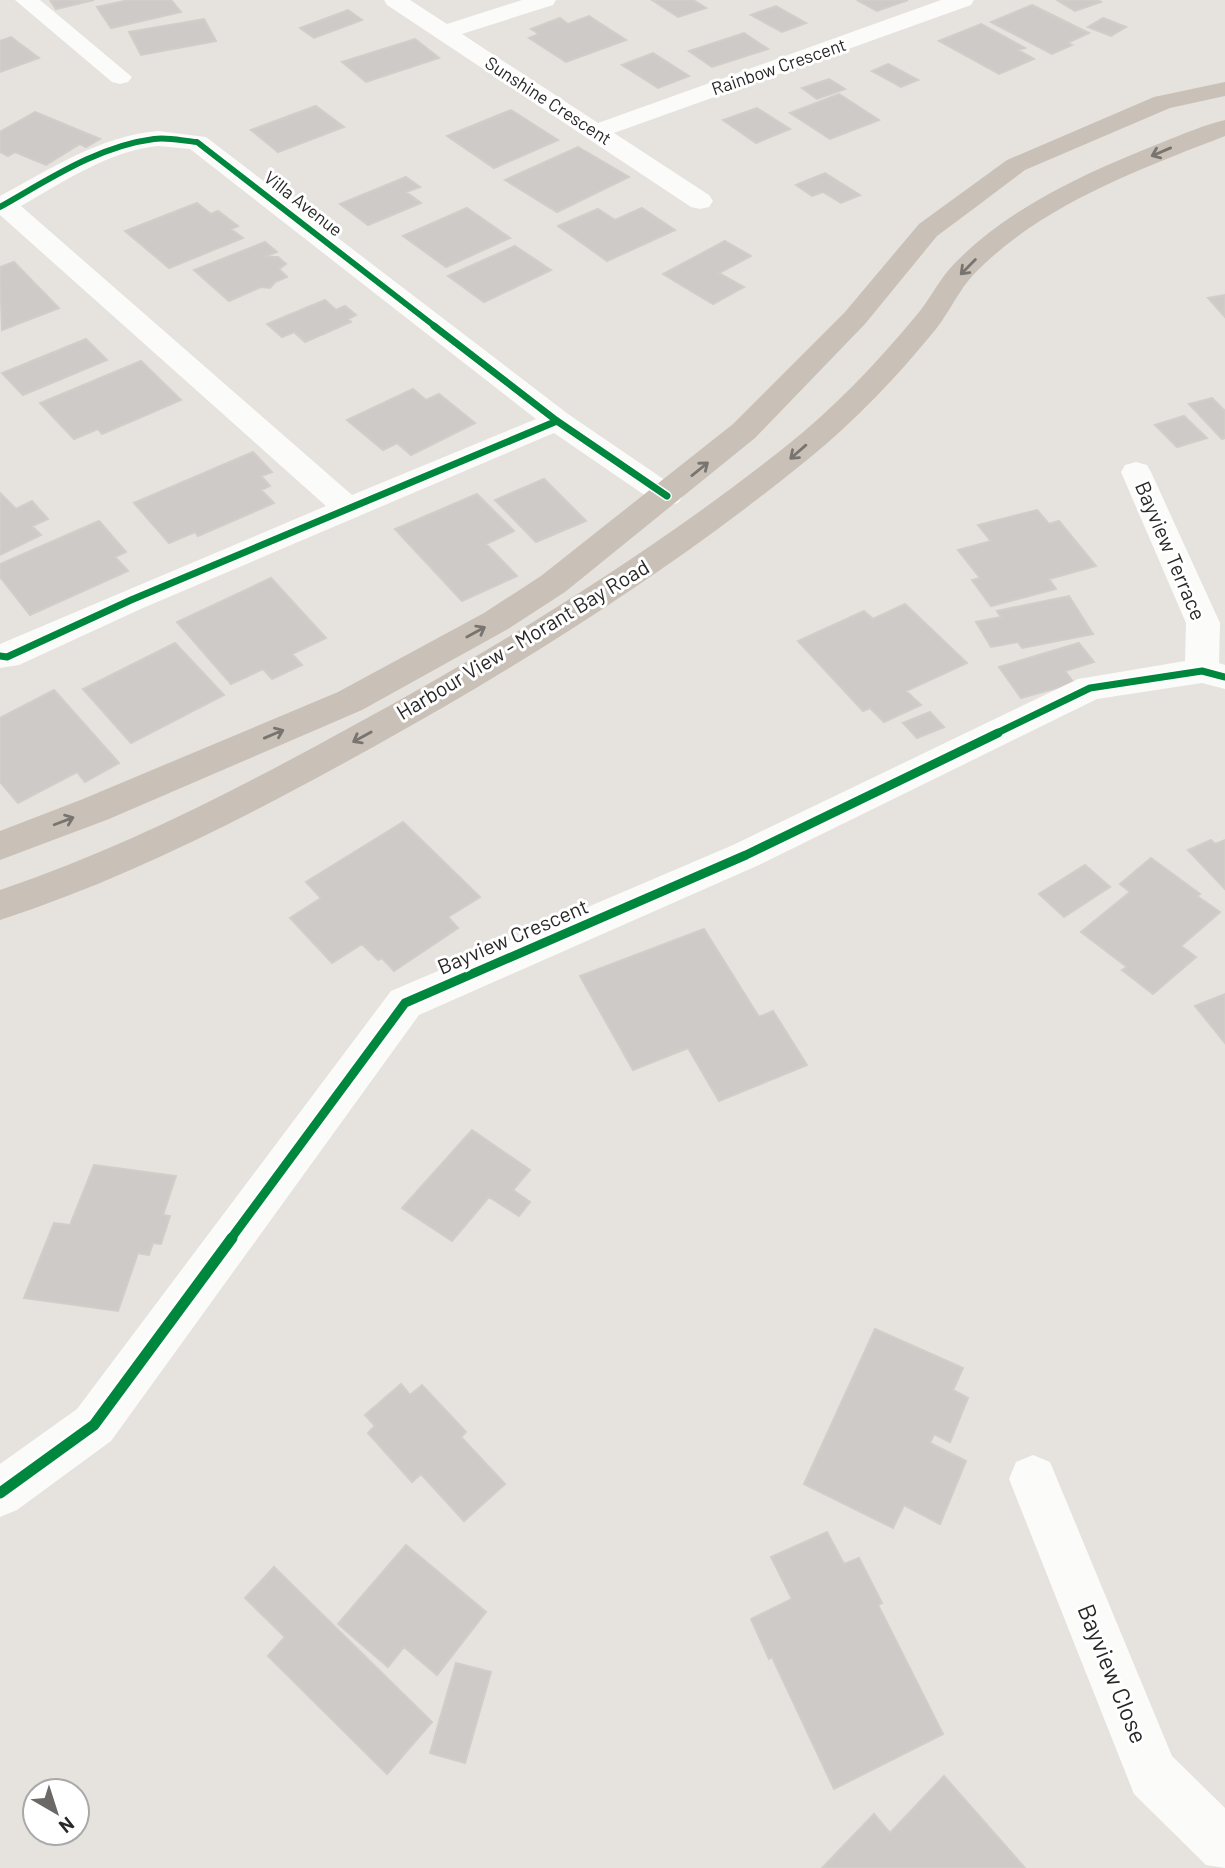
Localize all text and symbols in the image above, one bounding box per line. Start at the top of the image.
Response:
street label: Rainbow Crescent [709,33,849,99]
street label: Sunshine Crescent [481,51,616,149]
one-way arrow [1151,146,1173,159]
street label: Villa Avenue [260,166,347,241]
one-way arrow [959,259,976,276]
one-way arrow [789,444,807,460]
one-way arrow [690,461,708,477]
street label: Bayview Terrace [1131,477,1212,624]
street label: Harbour View - Morant Bay Road [391,553,653,724]
one-way arrow [466,624,486,638]
one-way arrow [262,727,284,740]
one-way arrow [352,731,373,744]
one-way arrow [52,814,74,827]
street label: Bayview Crescent [433,893,592,979]
street label: Bayview Close [1072,1600,1155,1747]
north arrow [21,1777,91,1847]
text: N [55,1813,79,1839]

